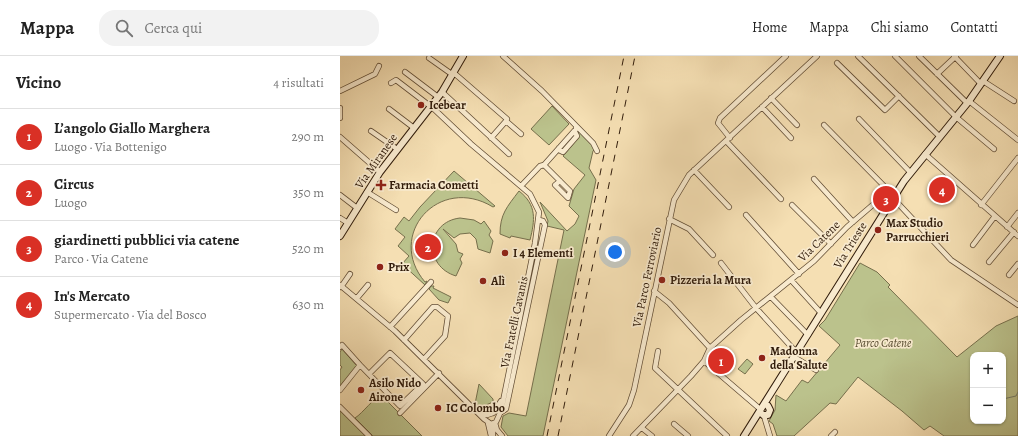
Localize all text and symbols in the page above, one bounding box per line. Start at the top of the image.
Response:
search box [99,10,379,46]
text: Mappa [20,15,75,41]
icon: search [113,17,135,39]
text: Cerca qui [145,18,202,38]
text: Home [752,18,787,37]
text: Mappa [809,18,849,37]
text: Chi siamo [871,18,929,37]
text: Contatti [951,18,998,37]
text: Vicino [16,71,61,94]
text: 4 risultati [273,74,324,91]
place label: Icebear [429,97,466,113]
marker: Icebear [416,100,426,110]
text: L’angolo Giallo Marghera [54,118,210,138]
text: 1 [27,128,31,145]
text: 290 m [292,128,324,145]
street label: Via Miranese [351,130,401,193]
text: Luogo · Via Bottenigo [54,138,167,155]
text: Circus [54,174,94,194]
pin: 4 [929,175,955,205]
place label: Farmacia Cometti [389,177,479,193]
marker: Farmacia Cometti [376,180,386,190]
text: 2 [26,184,32,201]
text: 350 m [293,184,324,201]
pin: 3 [873,184,899,214]
text: Luogo [54,194,87,211]
place label: Max Studio Parrucchieri [886,215,949,245]
street label: Via Catene [794,217,843,266]
street label: Via Trieste [829,219,871,272]
street label: Via Parco Ferroviario [628,225,665,330]
marker: Max Studio Parrucchieri [873,225,883,235]
text: giardinetti pubblici via catene [54,230,240,250]
pin: 2 [415,232,441,262]
text: 3 [26,240,32,257]
text: 520 m [292,240,324,257]
your location [605,242,625,262]
place label: I 4 Elementi [513,245,573,261]
marker: I 4 Elementi [500,248,510,258]
text: Parco · Via Catene [54,250,148,267]
place label: Prix [388,259,409,275]
marker: Prix [375,262,385,272]
place label: Pizzeria la Mura [670,272,752,288]
place label: Alì [490,273,506,289]
street label: Via Fratelli Cavanis [496,274,532,370]
marker: Pizzeria la Mura [657,275,667,285]
marker: Alì [478,276,488,286]
text: In's Mercato [54,286,130,306]
text: 4 [26,296,32,313]
text: 630 m [292,296,324,313]
text: Supermercato · Via del Bosco [54,306,206,323]
park label: Parco Catene [855,335,912,351]
place label: Madonna della Salute [770,343,828,373]
pin: 1 [708,346,734,376]
map controls [970,352,1006,424]
button: + [970,352,1006,388]
marker: Madonna della Salute [757,353,767,363]
place label: Asilo Nido Airone [368,375,421,405]
marker: Asilo Nido Airone [356,385,366,395]
button: − [970,388,1006,424]
place label: IC Colombo [446,400,505,416]
marker: IC Colombo [433,403,443,413]

